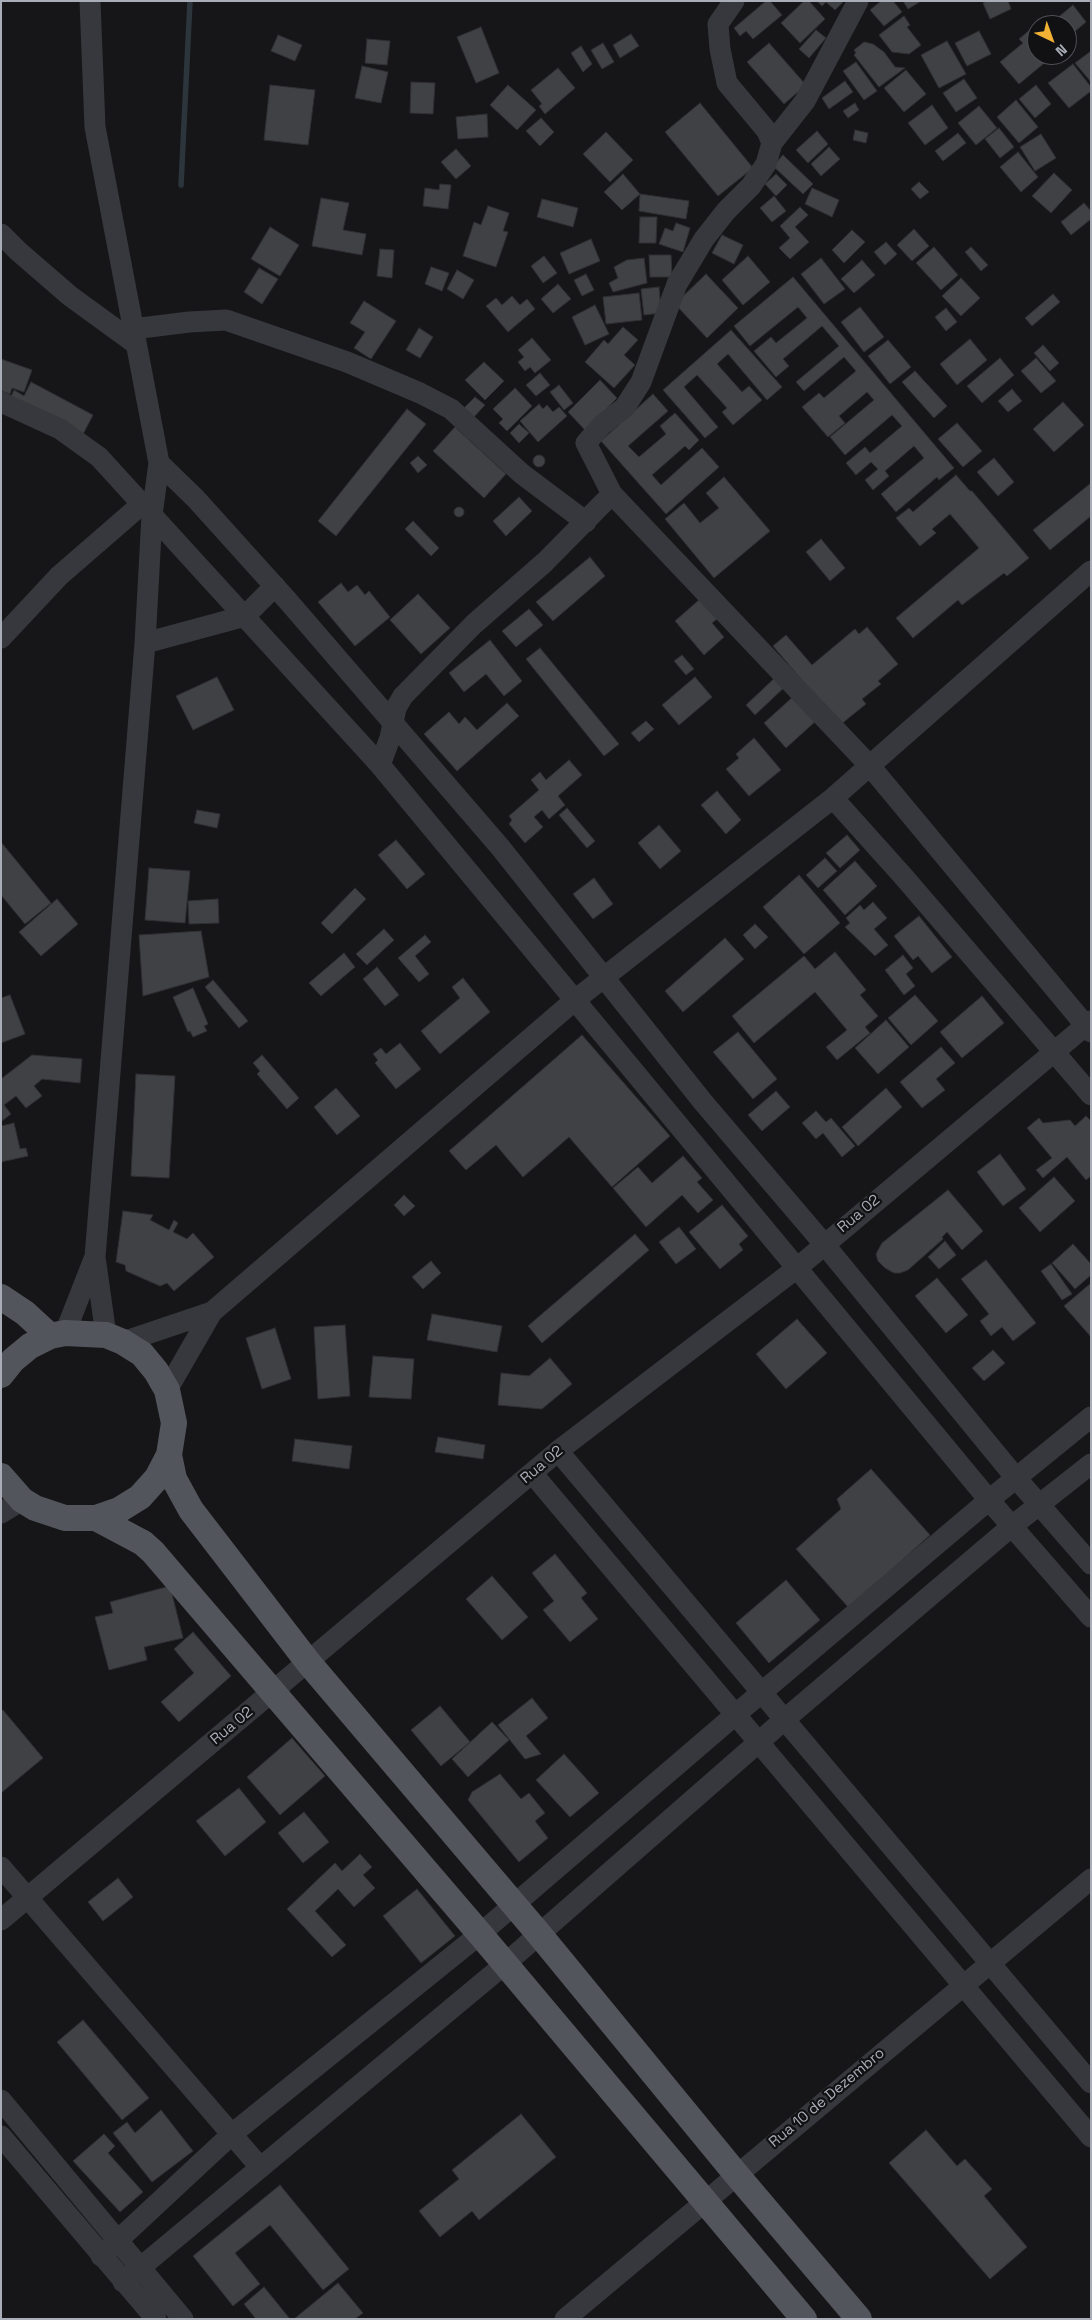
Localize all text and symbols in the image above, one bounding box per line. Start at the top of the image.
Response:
north arrow [1027,15,1077,65]
text: N [1052,41,1071,60]
street label: Rua 02 [834,1191,884,1237]
street label: Rua 02 [517,1442,567,1488]
street label: Rua 02 [207,1703,257,1749]
street label: Rua 10 de Dezembro [766,2044,888,2152]

